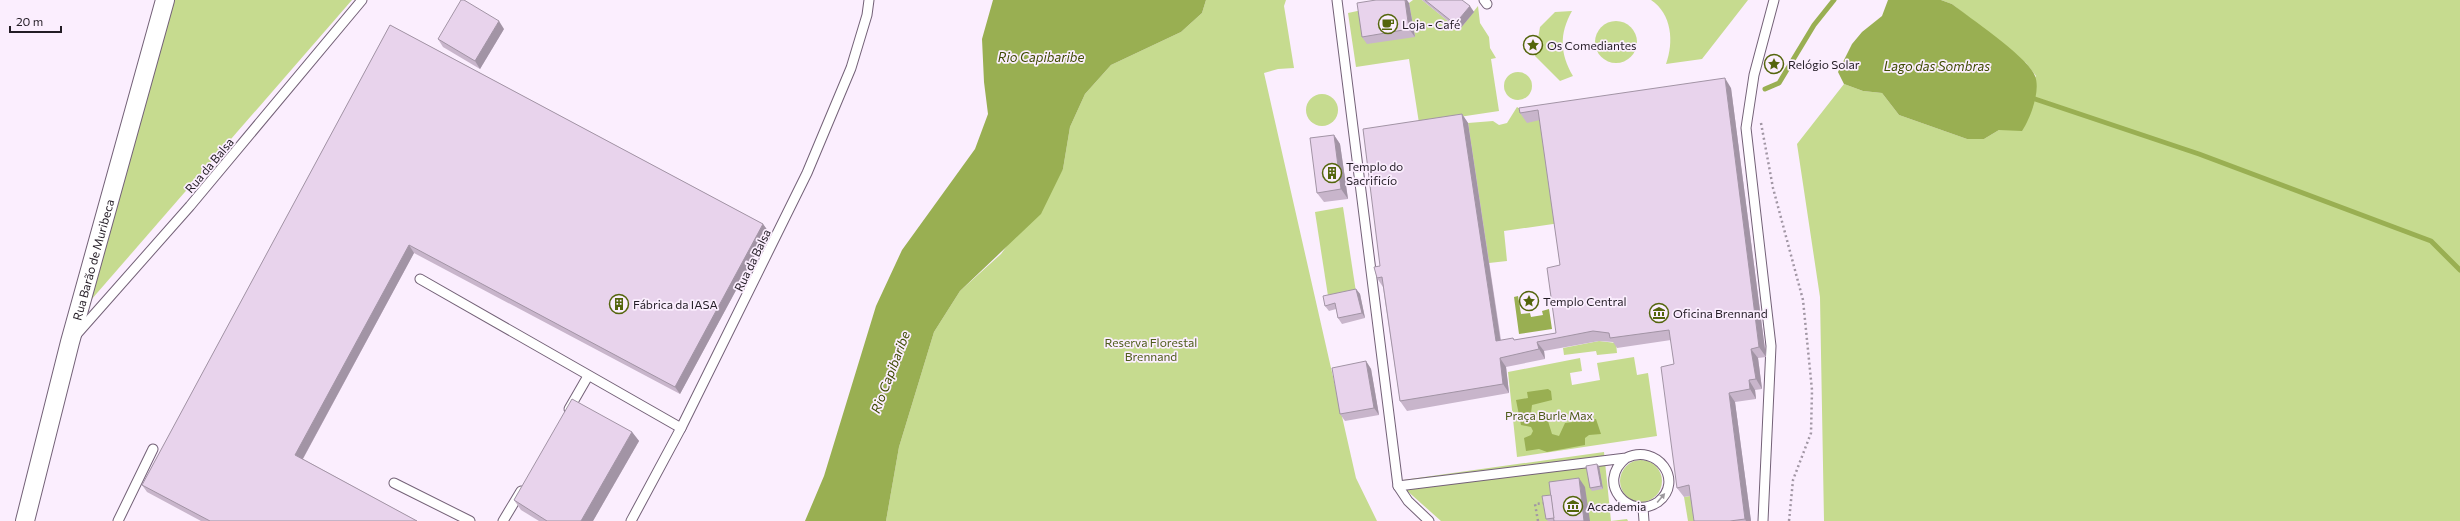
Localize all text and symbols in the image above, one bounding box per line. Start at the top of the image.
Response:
scale bar [10,8,61,34]
cafe icon: Loja - Café [1377,13,1399,35]
text: 20 m [16,14,43,28]
place label: Loja - Café [1402,17,1460,31]
place icon: Os Comediantes [1522,34,1544,56]
place label: Os Comediantes [1547,38,1637,52]
water label: Rio Capibaribe [998,49,1084,65]
place icon: Relógio Solar [1763,53,1785,75]
place label: Relógio Solar [1788,57,1860,71]
water label: Lago das Sombras [1884,58,1990,74]
street label: Rua da Balsa [182,135,236,195]
place label: Templo do Sacrificío [1346,159,1403,187]
building icon: Templo do Sacrificío [1321,162,1343,184]
street label: Rua Barão de Muribeca [69,198,116,322]
street label: Rua da Balsa [731,227,773,293]
place icon: Templo Central [1518,290,1540,312]
building icon: Fábrica da IASA [608,293,630,315]
place label: Templo Central [1543,294,1627,308]
place label: Fábrica da IASA [633,297,718,311]
museum icon: Oficina Brennand [1648,302,1670,324]
place label: Oficina Brennand [1673,306,1768,320]
water label: Rio Capibaribe [867,329,913,415]
park label: Reserva Florestal Brennand [1105,335,1197,363]
park label: Praça Burle Max [1505,408,1594,422]
one-way arrow [1657,493,1666,503]
museum icon: Accademia [1562,495,1584,517]
place label: Accademia [1587,499,1646,513]

